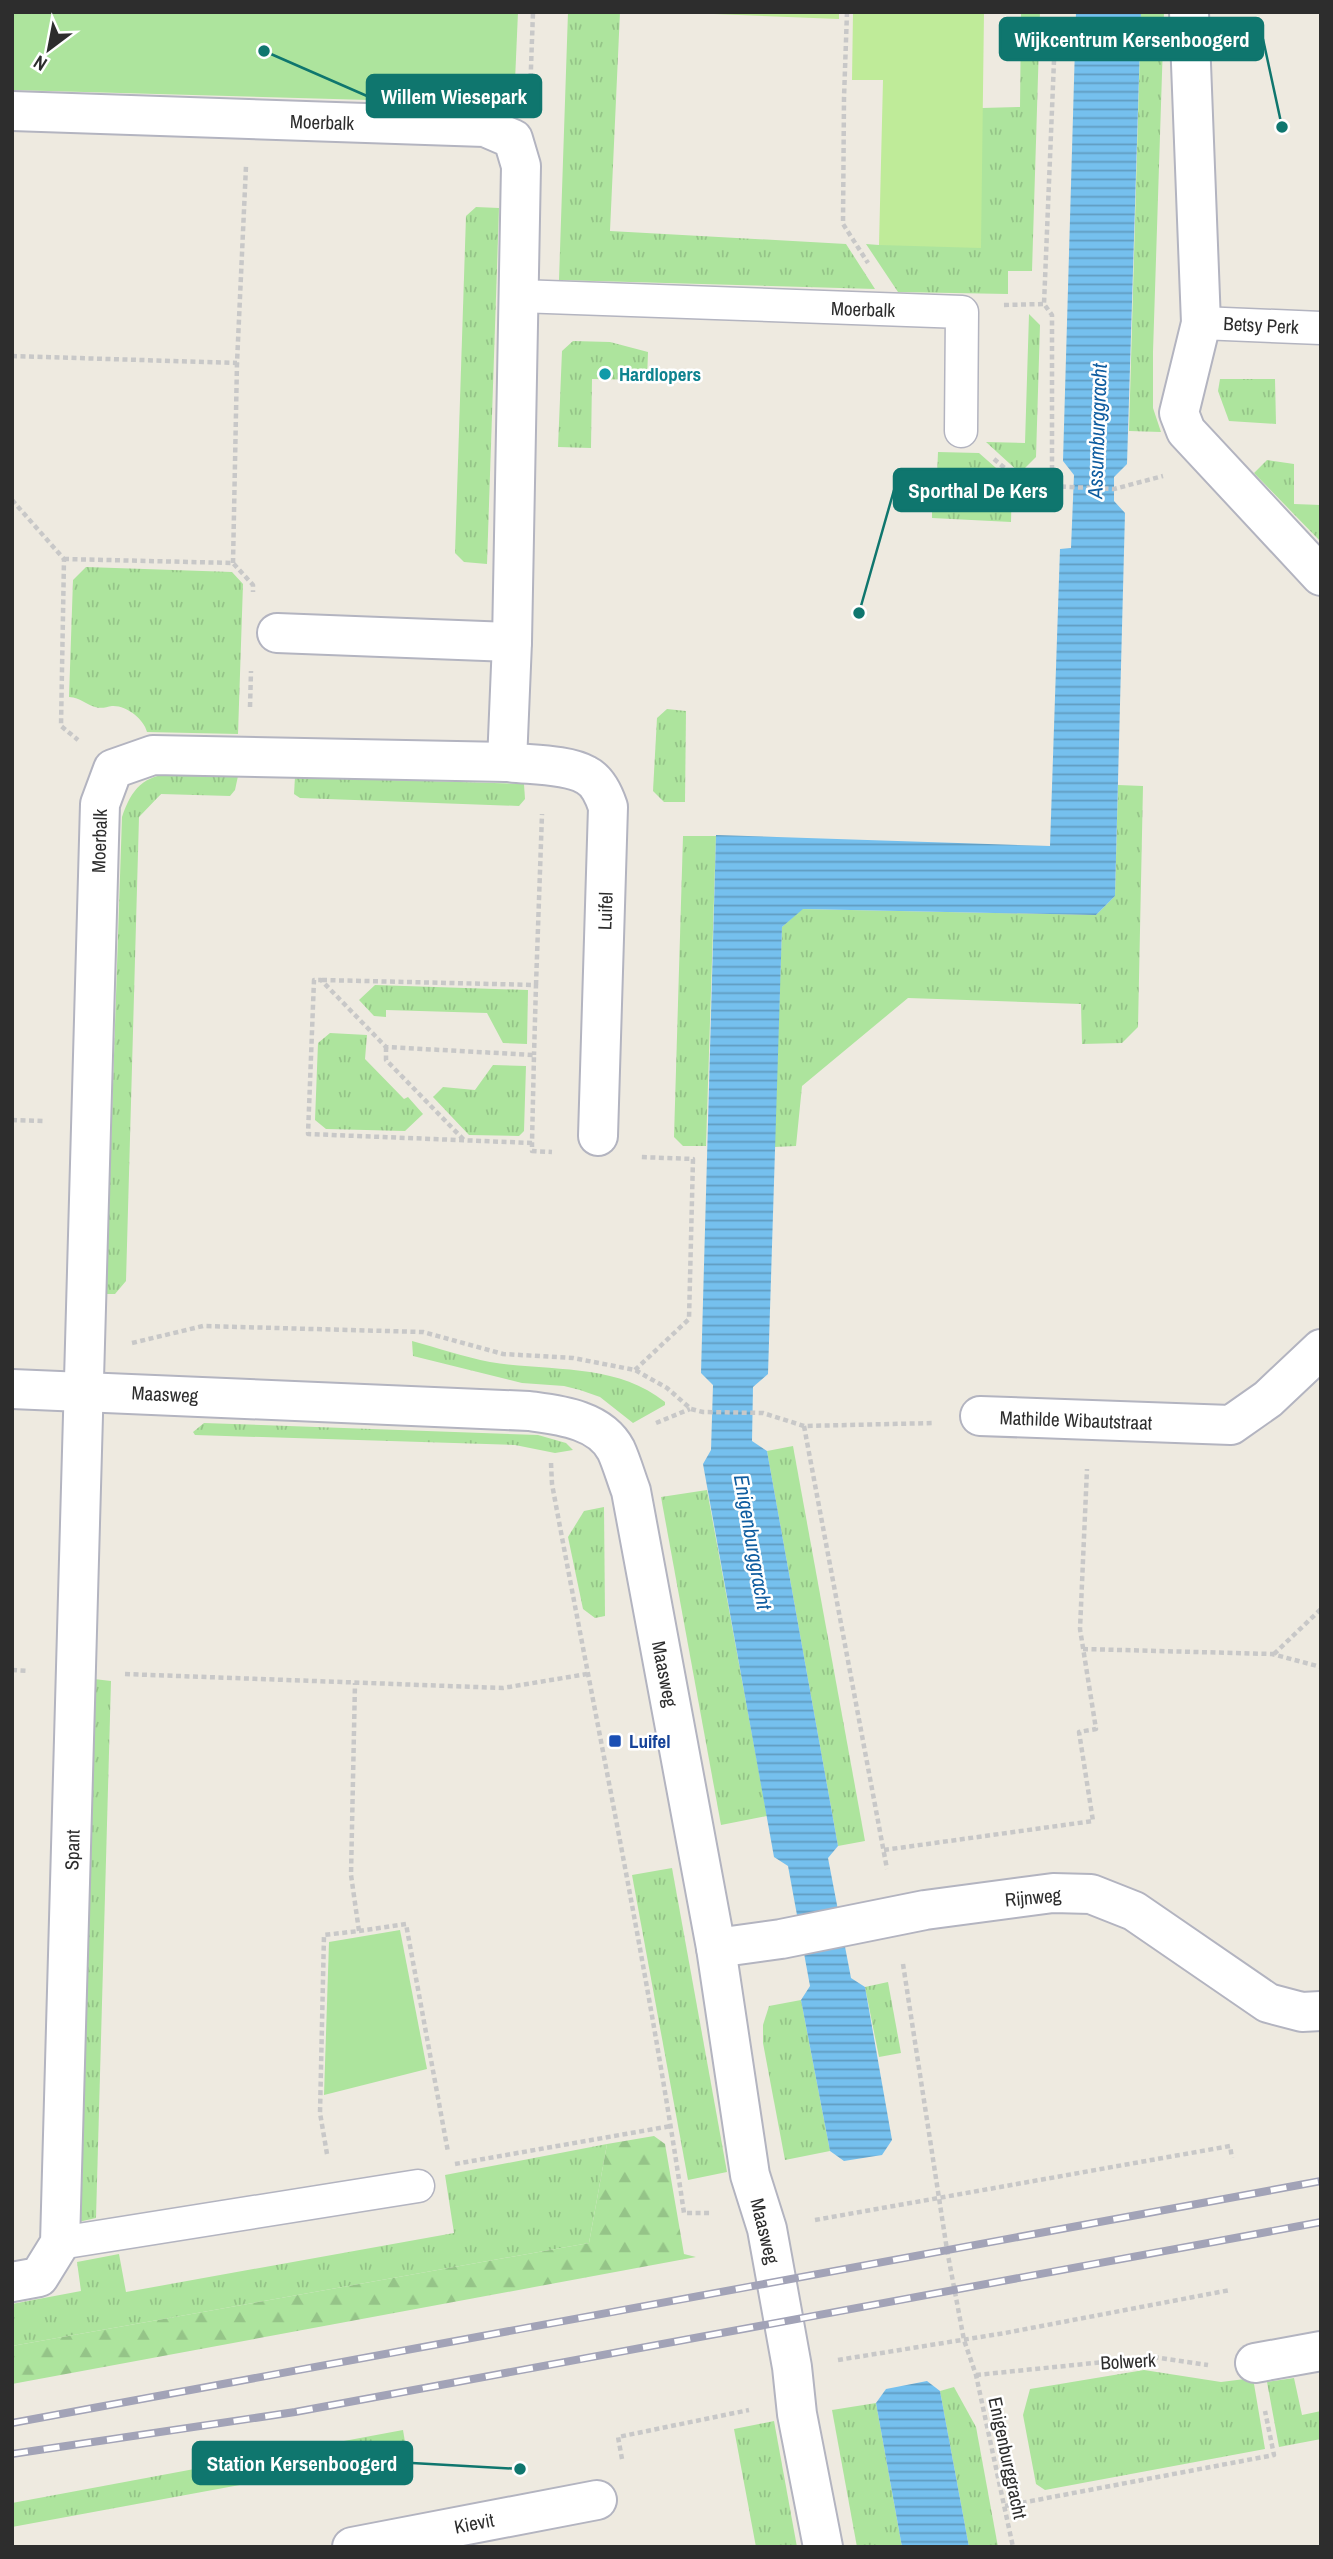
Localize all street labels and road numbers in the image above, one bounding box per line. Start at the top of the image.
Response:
street label: Moerbalk [290,108,355,136]
street label: Moerbalk [831,295,896,323]
street label: Betsy Perk [1223,310,1300,340]
street label: Moerbalk [85,808,113,873]
street label: Luifel [591,891,619,931]
street label: Maasweg [131,1379,199,1409]
street label: Mathilde Wibautstraat [999,1404,1153,1436]
street label: Maasweg [646,1639,684,1710]
street label: Spant [58,1829,86,1871]
street label: Rijnweg [1004,1882,1062,1912]
street label: Maasweg [744,2196,786,2267]
street label: Bolwerk [1100,2347,1157,2375]
street label: Enigenburggracht [982,2395,1034,2522]
street label: Kievit [452,2506,497,2540]

